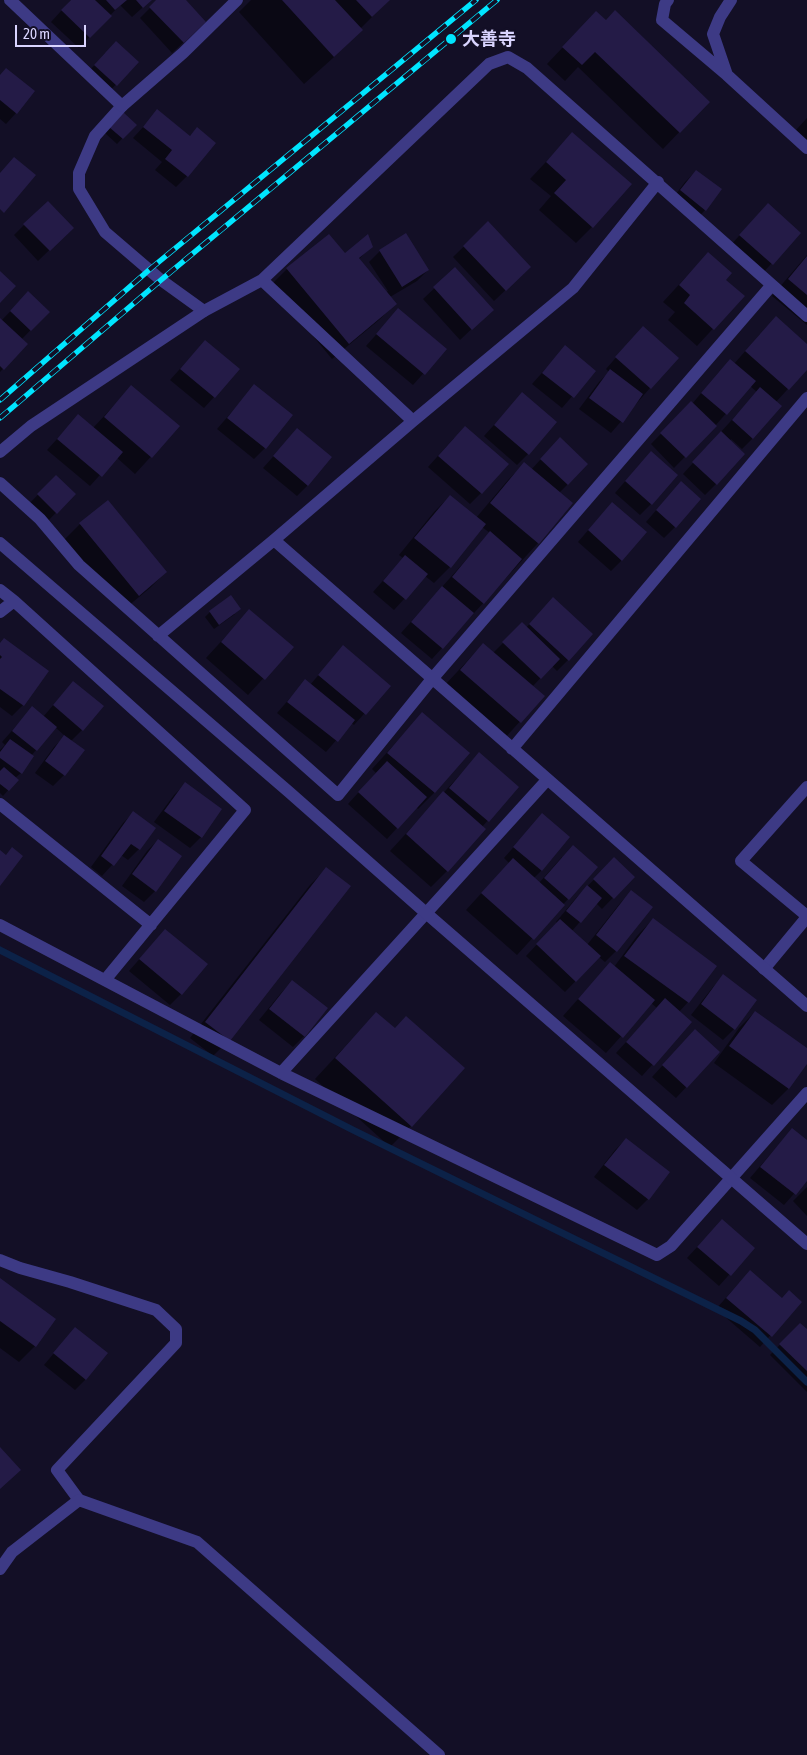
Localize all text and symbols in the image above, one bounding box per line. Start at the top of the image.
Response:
scale bar [18,15,89,47]
text: 20 m [23,25,50,42]
place label: 大善寺 [462,28,516,50]
marker: 大善寺 [444,32,458,46]

